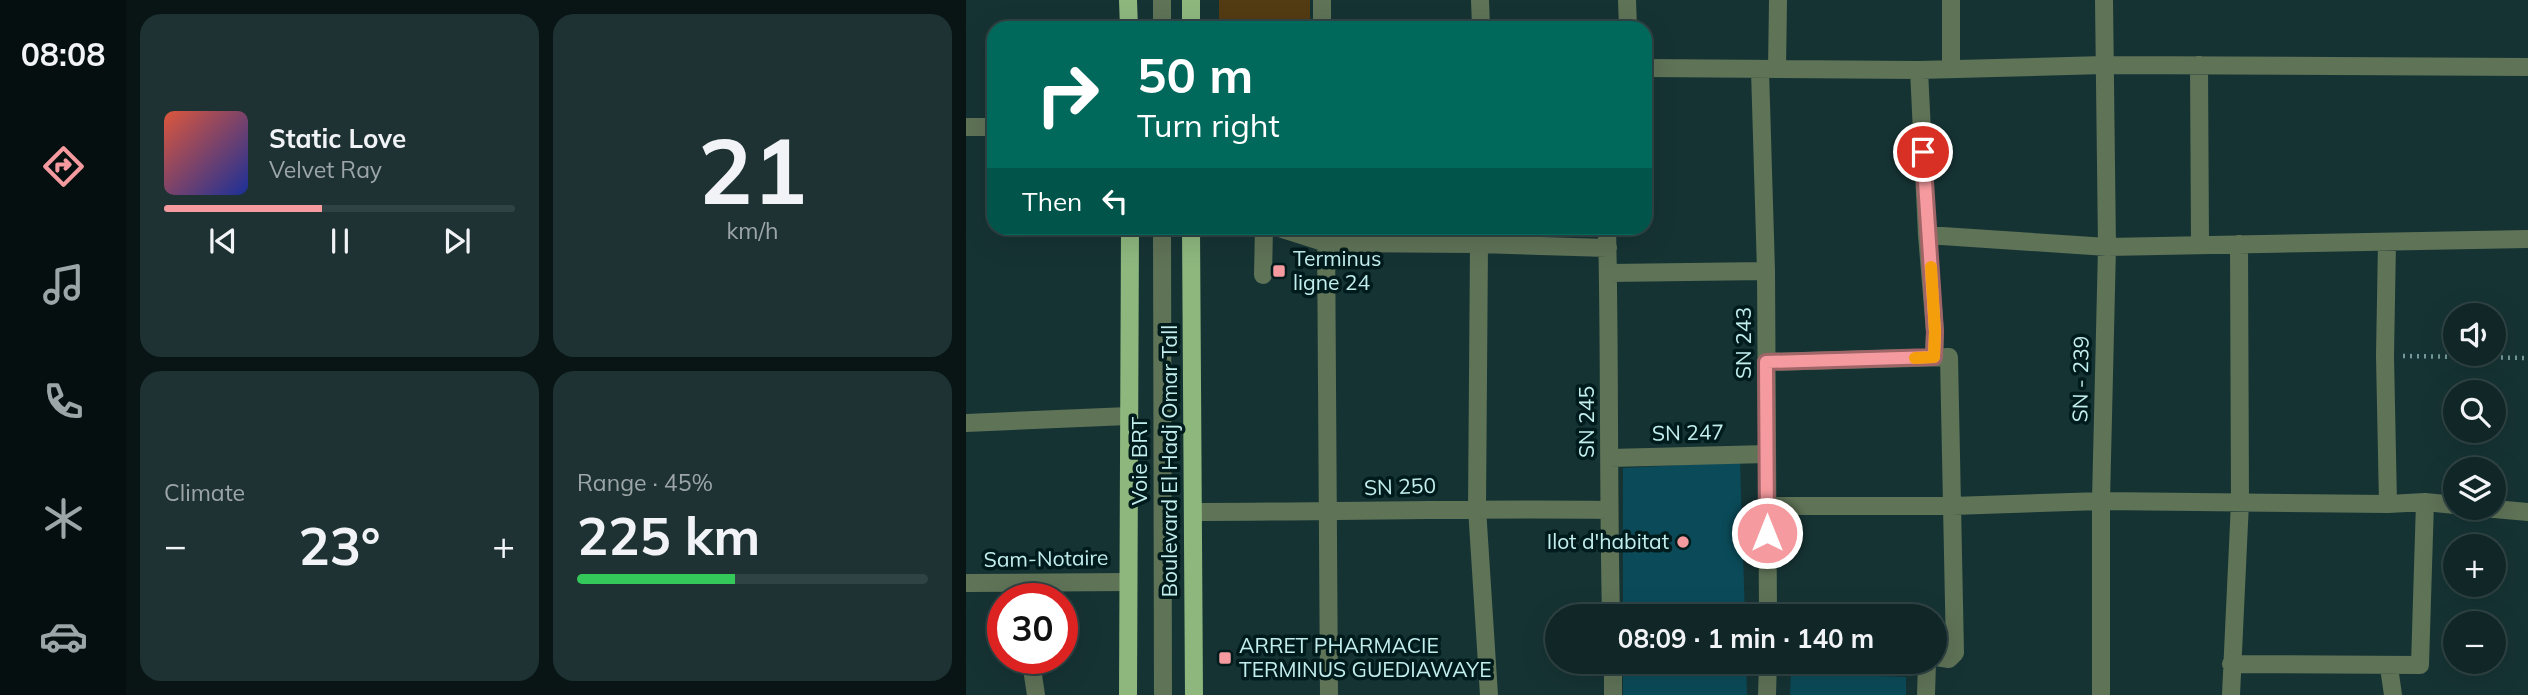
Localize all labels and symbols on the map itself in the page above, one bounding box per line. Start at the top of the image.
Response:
pin [1893,122,1953,182]
place label: Terminus ligne 24 [1293,245,1381,295]
marker: Terminus ligne 24 [1271,263,1287,279]
street label: SN 243 [1730,307,1756,379]
street label: Boulevard El Hadj Omar Tall [1156,325,1182,597]
street label: SN - 239 [2066,335,2094,422]
street label: SN 245 [1573,386,1599,458]
street label: Voie BRT [1126,416,1152,505]
street label: SN 247 [1652,418,1724,446]
street label: SN 250 [1364,472,1436,500]
position arrow [1730,496,1804,570]
place label: Ilot d'habitat [1547,528,1669,554]
marker: Ilot d'habitat [1675,534,1691,550]
street label: Sam-Notaire [983,544,1108,572]
speed limit sign: 30 [987,583,1078,674]
place label: ARRET PHARMACIE TERMINUS GUEDIAWAYE [1239,632,1492,682]
marker: ARRET PHARMACIE TERMINUS GUEDIAWAYE [1217,650,1233,666]

